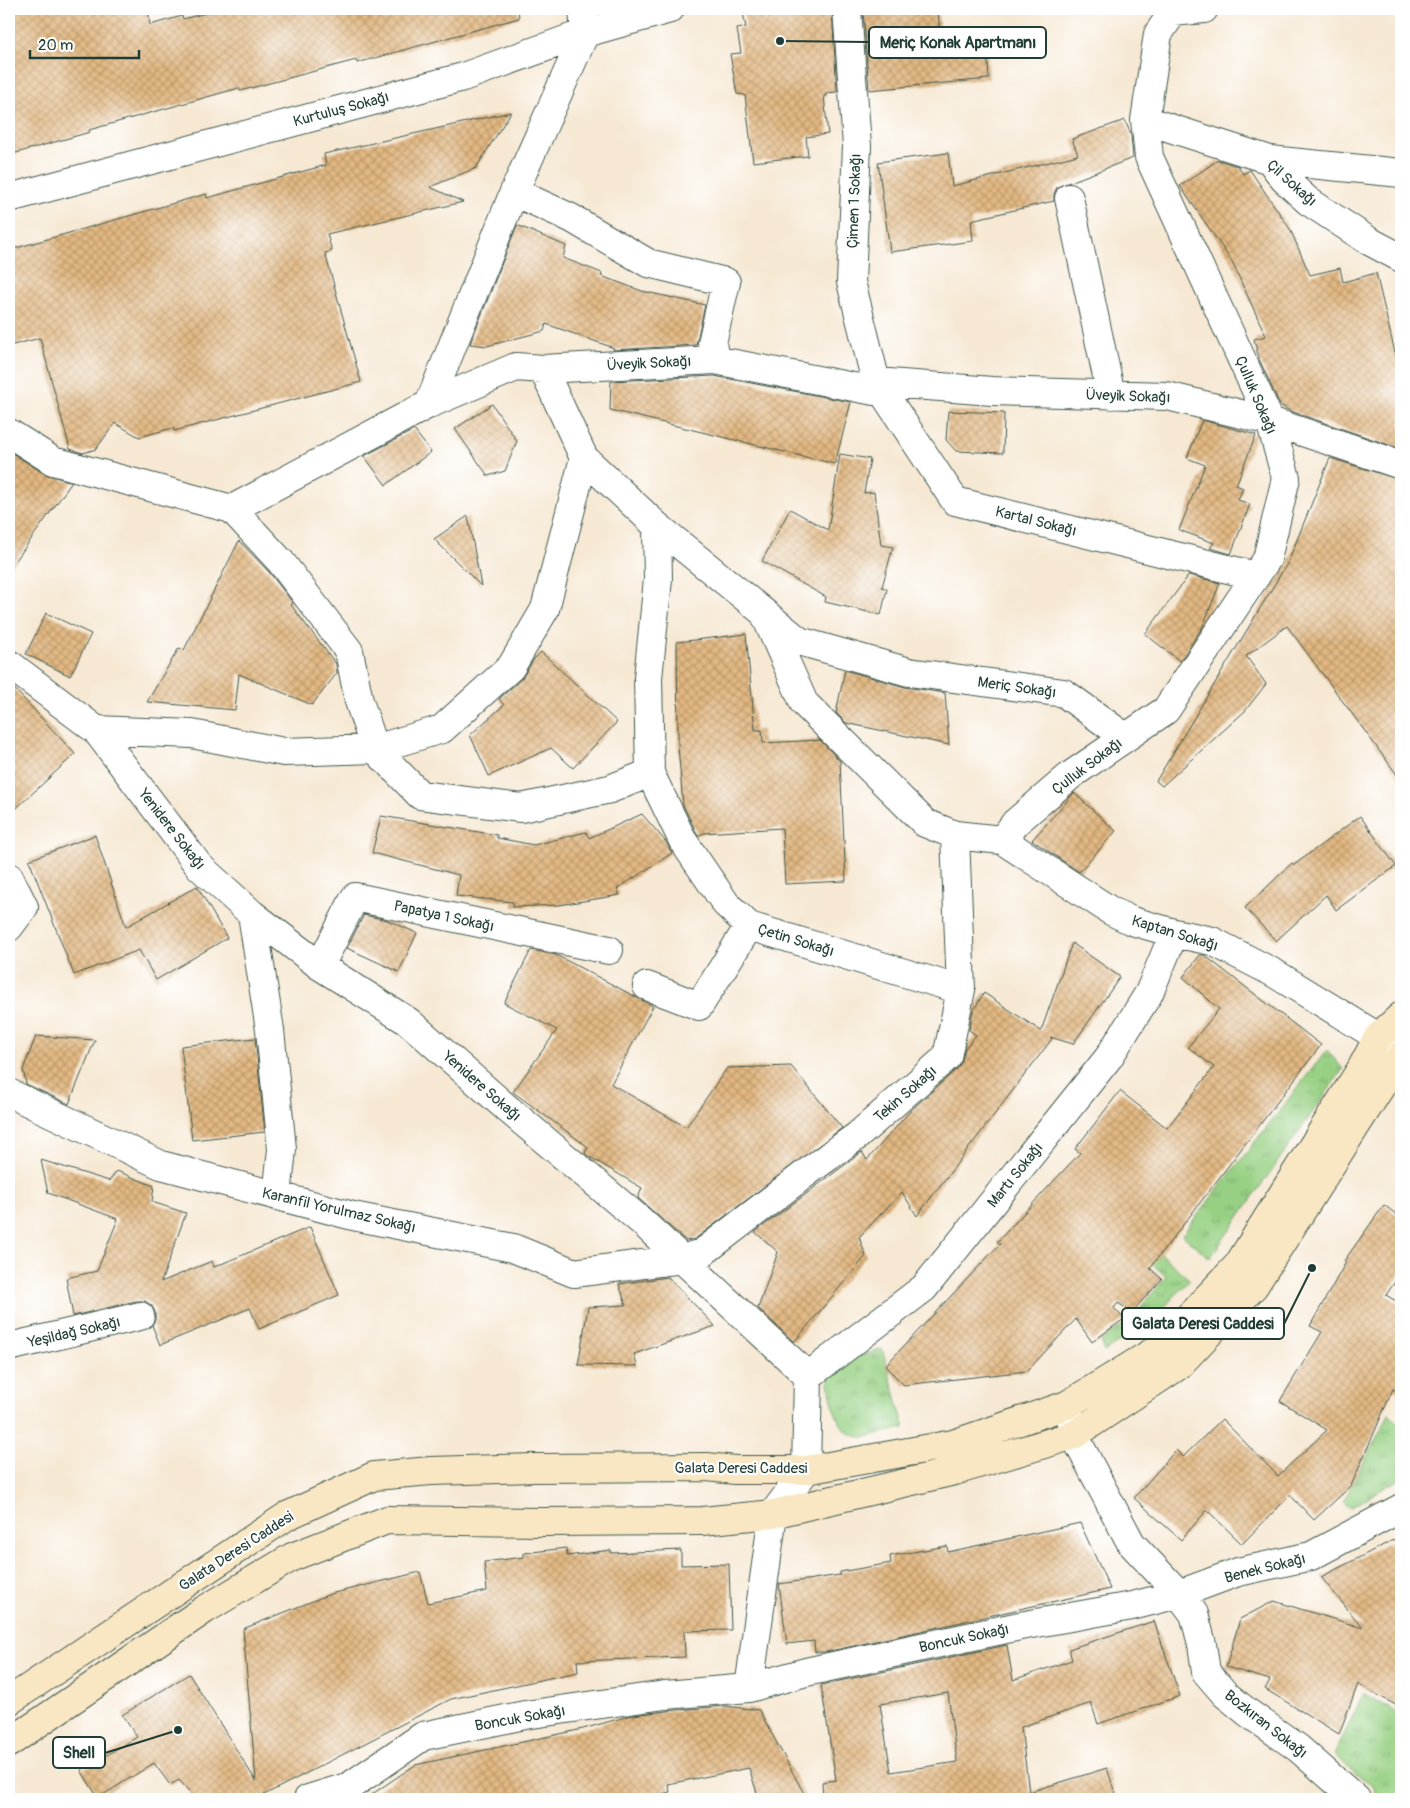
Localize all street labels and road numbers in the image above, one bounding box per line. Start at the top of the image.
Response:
street label: Kurtuluş Sokağı [291,88,391,131]
street label: Çimen 1 Sokağı [843,153,866,249]
street label: Çil Sokağı [1263,156,1321,211]
street label: Üveyik Sokağı [606,352,692,375]
street label: Çulluk Sokağı [1231,353,1281,437]
street label: Üveyik Sokağı [1085,386,1171,407]
street label: Kartal Sokağı [993,502,1079,541]
street label: Meriç Sokağı [976,673,1057,702]
street label: Çulluk Sokağı [1048,734,1126,799]
street label: Yenidere Sokağı [133,784,209,874]
street label: Papatya 1 Sokağı [392,897,496,936]
street label: Kaptan Sokağı [1129,911,1220,956]
street label: Çetin Sokağı [755,920,836,961]
street label: Yenidere Sokağı [438,1046,525,1126]
street label: Tekin Sokağı [870,1062,941,1127]
street label: Martı Sokağı [983,1139,1047,1212]
street label: Karanfil Yorulmaz Sokağı [260,1184,418,1237]
street label: Yeşildağ Sokağı [25,1313,122,1353]
street label: Galata Deresi Caddesi [674,1459,808,1478]
street label: Galata Deresi Caddesi [175,1507,297,1596]
street label: Benek Sokağı [1223,1549,1308,1588]
street label: Boncuk Sokağı [917,1620,1011,1657]
street label: Bozkıran Sokağı [1220,1686,1311,1763]
street label: Boncuk Sokağı [473,1701,567,1736]

